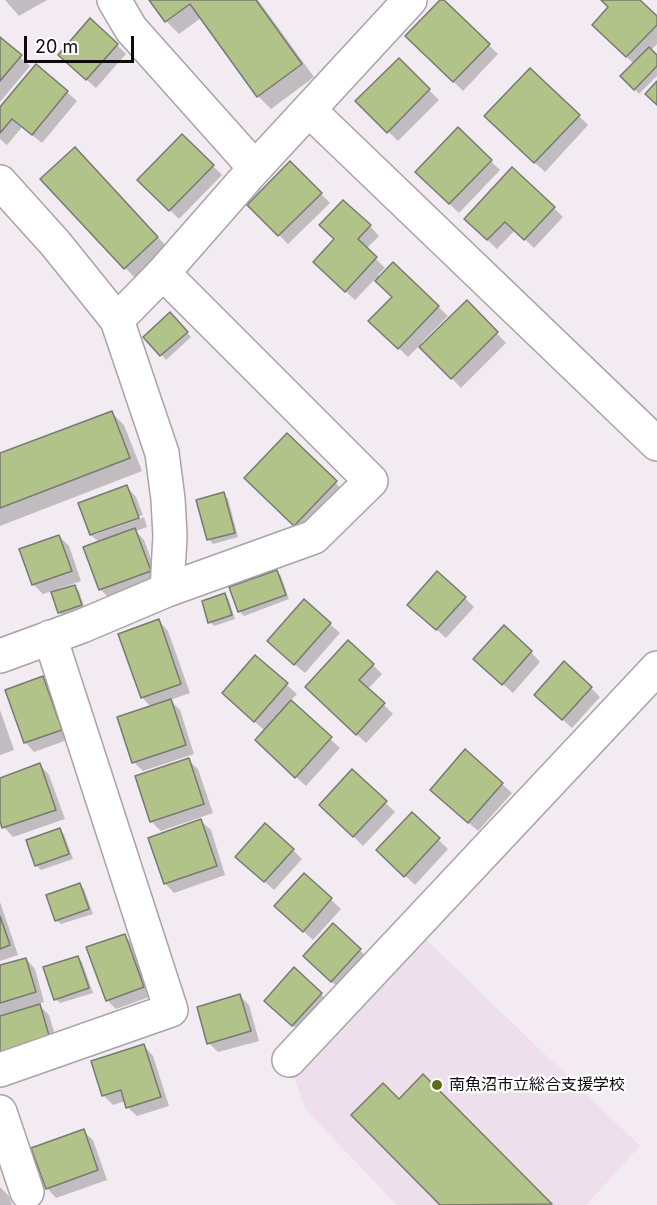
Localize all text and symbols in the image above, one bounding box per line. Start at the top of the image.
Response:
scale bar [27,24,136,62]
text: 20 m [35,36,78,57]
place label: 南魚沼市立総合支援学校 [449,1075,625,1095]
marker: 南魚沼市立総合支援学校 [430,1078,444,1092]

